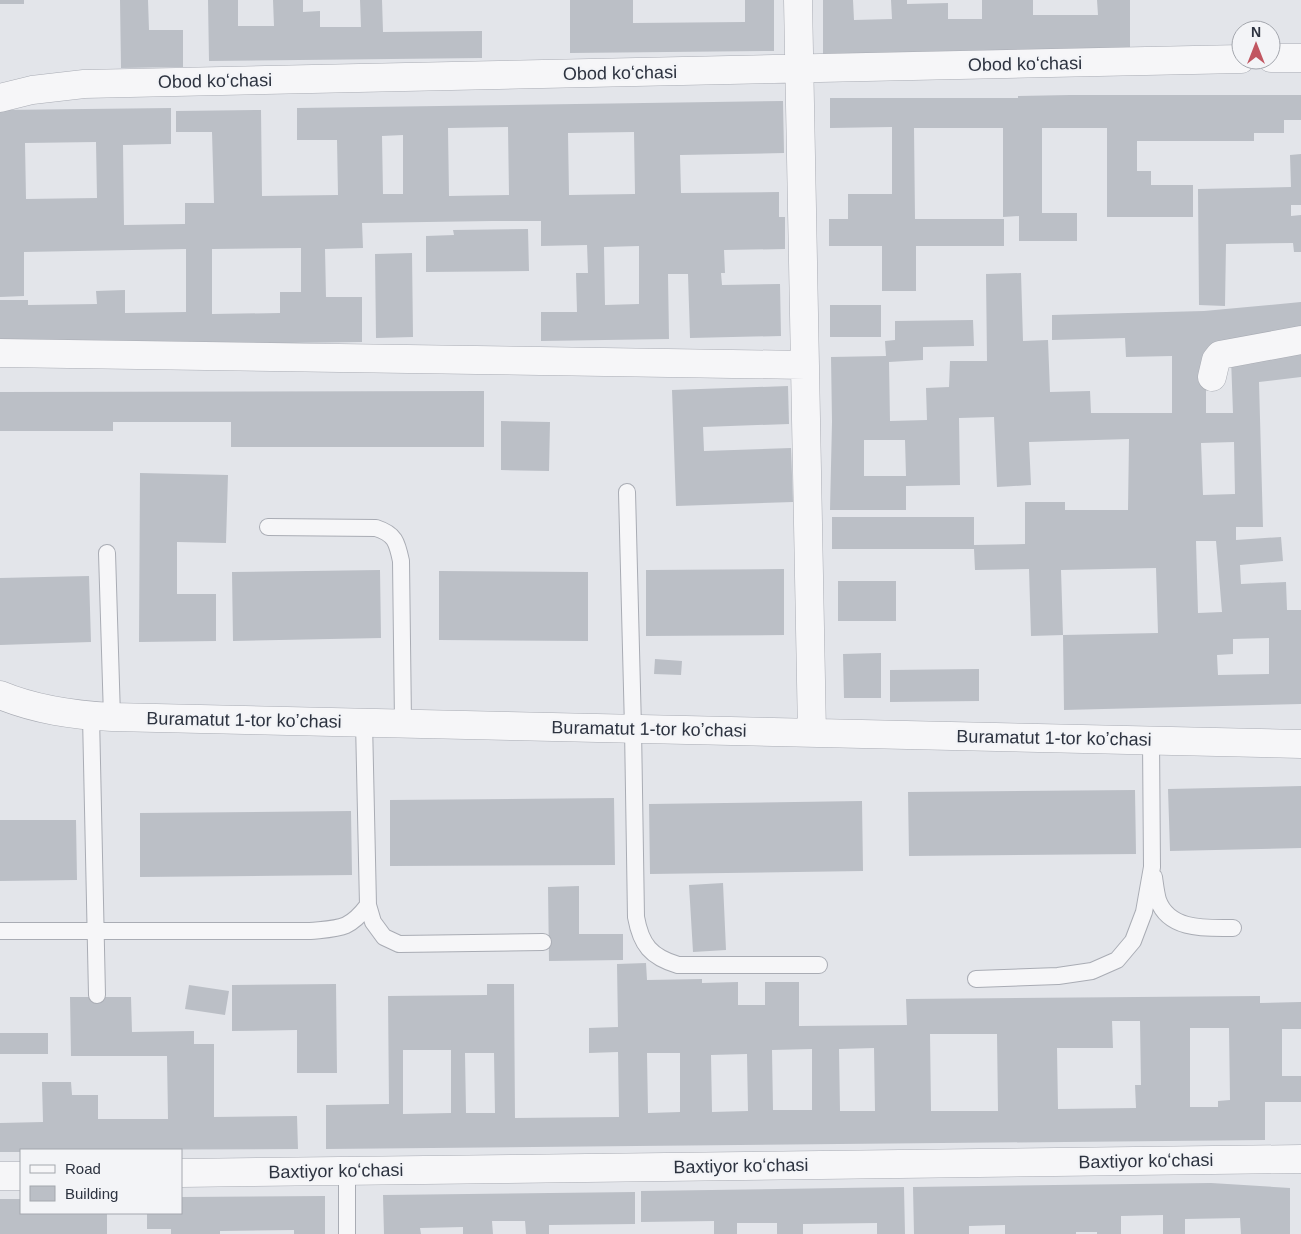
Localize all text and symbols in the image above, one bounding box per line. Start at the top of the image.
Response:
north arrow [1231,20,1281,70]
text: N [1251,24,1261,40]
street label: Obod koʻchasi [968,53,1082,75]
street label: Obod koʻchasi [563,62,677,84]
street label: Obod koʻchasi [158,70,272,92]
street label: Buramatut 1-tor koʼchasi [146,708,342,732]
street label: Buramatut 1-tor koʼchasi [551,717,747,741]
street label: Buramatut 1-tor koʼchasi [956,726,1152,750]
legend [20,1149,182,1214]
street label: Baxtiyor koʻchasi [1078,1150,1214,1172]
street label: Baxtiyor koʻchasi [673,1155,809,1177]
text: Road [65,1160,101,1177]
street label: Baxtiyor koʻchasi [268,1160,404,1182]
text: Building [65,1185,118,1202]

